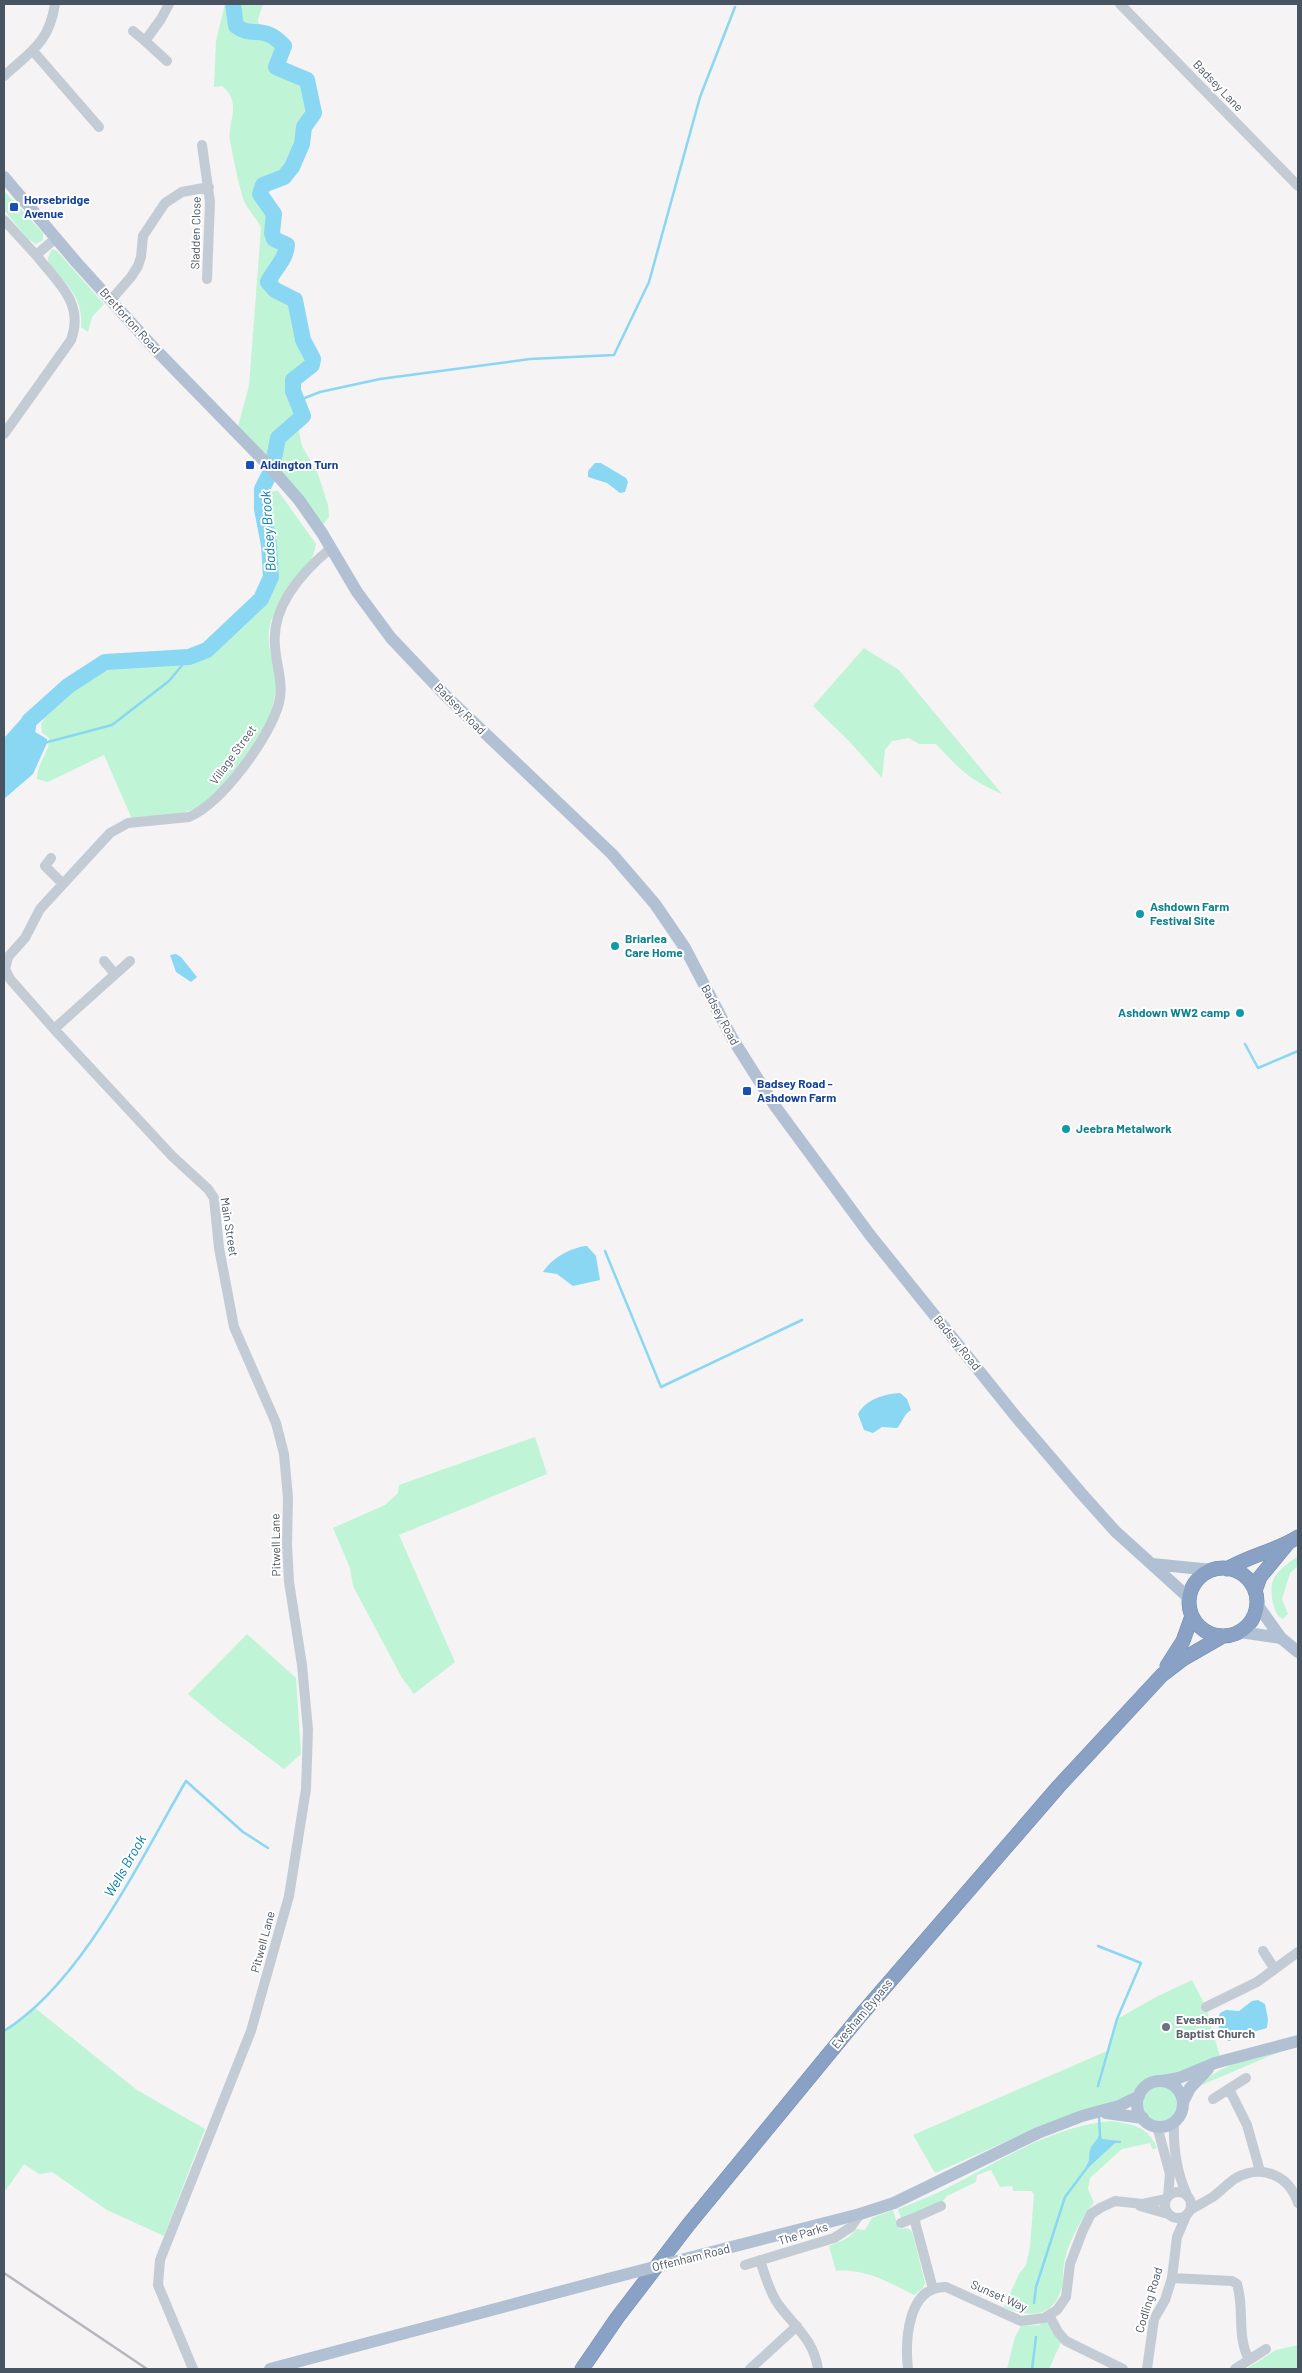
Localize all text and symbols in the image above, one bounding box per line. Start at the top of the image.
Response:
street label: Badsey Lane [1191,57,1247,114]
place label: Horsebridge Avenue [24,192,90,220]
street label: Sladden Close [187,196,203,270]
marker: Horsebridge Avenue [8,201,20,213]
street label: Bretforton Road [98,285,164,356]
place label: Aldington Turn [260,457,338,471]
marker: Aldington Turn [244,459,256,471]
water label: Badsey Brook [256,490,279,572]
street label: Badsey Road [432,680,489,737]
street label: Village Street [206,722,258,787]
place label: Ashdown Farm Festival Site [1150,899,1229,927]
marker: Ashdown Farm Festival Site [1134,908,1146,920]
place label: Briarlea Care Home [625,931,683,959]
marker: Briarlea Care Home [609,940,621,952]
street label: Badsey Road [699,982,743,1047]
place label: Ashdown WW2 camp [1118,1005,1230,1019]
marker: Ashdown WW2 camp [1234,1007,1246,1019]
place label: Badsey Road - Ashdown Farm [757,1076,836,1104]
marker: Badsey Road - Ashdown Farm [741,1085,753,1097]
place label: Jeebra Metalwork [1076,1121,1172,1135]
marker: Jeebra Metalwork [1060,1123,1072,1135]
street label: Main Street [218,1196,242,1257]
street label: Badsey Road [931,1312,984,1373]
street label: Pitwell Lane [267,1513,283,1577]
water label: Wells Brook [100,1831,149,1900]
street label: Pitwell Lane [247,1909,277,1974]
street label: Evesham Bypass [828,1975,895,2051]
place label: Evesham Baptist Church [1176,2012,1255,2040]
marker: Evesham Baptist Church [1160,2021,1172,2033]
street label: The Parks [776,2219,830,2247]
street label: Offenham Road [650,2241,731,2273]
street label: Codling Road [1131,2265,1165,2334]
street label: Sunset Way [969,2276,1030,2314]

